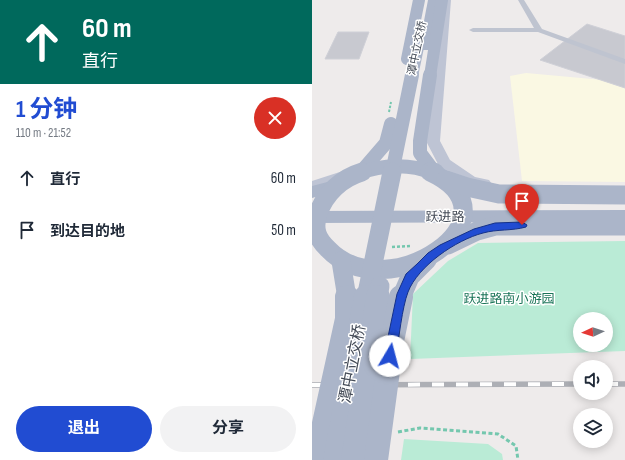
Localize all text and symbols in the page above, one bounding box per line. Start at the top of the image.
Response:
text: 60 m [82,12,131,45]
icon: ahead [16,16,68,68]
street label: 潭中立交桥 [405,20,429,76]
text: 直行 [82,51,118,72]
text: 1 分钟 [16,95,77,124]
button: close [254,97,296,139]
text: 110 m · 21:52 [16,125,71,141]
icon: ahead [16,167,38,189]
text: 60 m [271,169,296,188]
text: 直行 [50,170,80,189]
pin [505,184,539,225]
icon: arrive [511,190,533,212]
street label: 跃进路 [425,209,465,225]
icon: arrive [16,219,38,241]
text: 50 m [271,221,296,240]
text: 到达目的地 [50,222,125,241]
park label: 跃进路南小游园 [463,291,555,307]
north arrow [573,312,613,352]
map controls [573,312,613,448]
street label: 潭中立交桥 [336,323,370,405]
position arrow [369,335,411,377]
button: sound [573,360,613,400]
button: 退出 [16,406,152,452]
button: 分享 [160,406,296,452]
button: layers [573,408,613,448]

